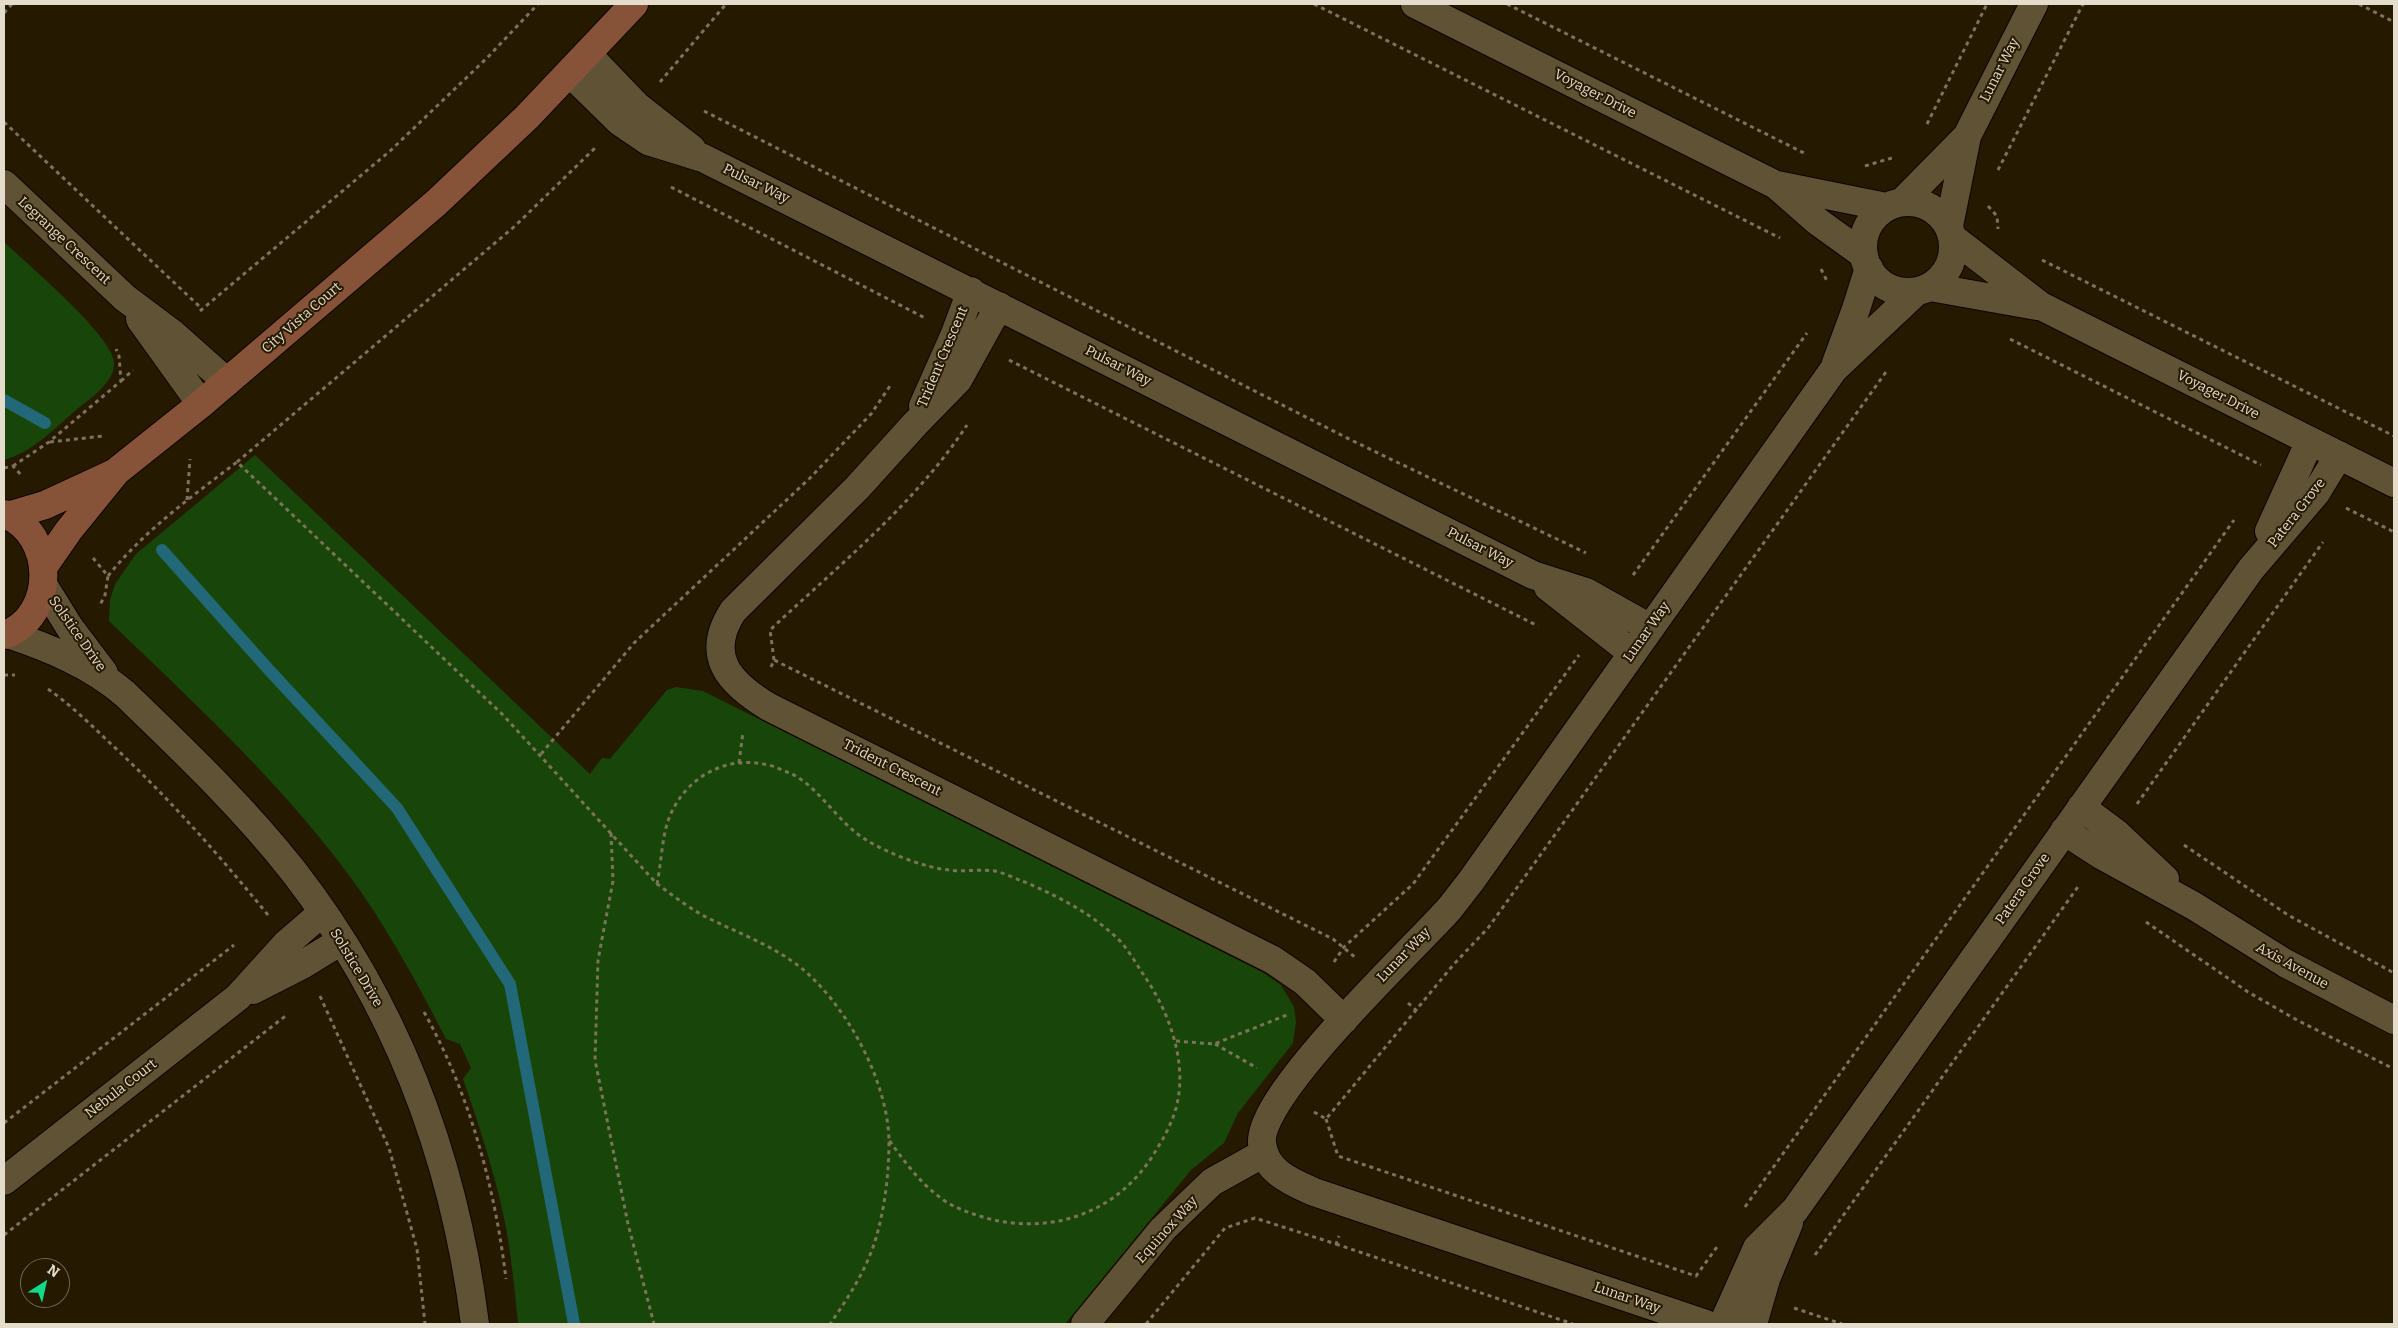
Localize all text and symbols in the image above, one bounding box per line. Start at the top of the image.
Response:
street label: Lunar Way [1977,35,2023,105]
street label: Voyager Drive [1551,66,1639,122]
street label: Pulsar Way [720,161,792,207]
street label: Legrange Crescent [14,194,114,288]
street label: City Vista Court [259,279,345,357]
street label: Trident Crescent [914,304,972,410]
street label: Pulsar Way [1082,342,1154,390]
street label: Voyager Drive [2174,367,2262,423]
street label: Patera Grove [2265,475,2329,551]
street label: Pulsar Way [1444,524,1516,572]
street label: Solstice Drive [45,593,109,675]
street label: Lunar Way [1620,599,1674,665]
street label: Trident Crescent [840,736,944,800]
street label: Patera Grove [1992,850,2054,928]
street label: Lunar Way [1374,924,1434,986]
street label: Solstice Drive [326,926,386,1010]
street label: Axis Avenue [2253,939,2331,993]
street label: Nebula Court [82,1056,160,1122]
street label: Equinox Way [1133,1193,1201,1267]
north arrow [20,1258,70,1308]
text: N [44,1261,63,1281]
street label: Lunar Way [1591,1279,1663,1317]

